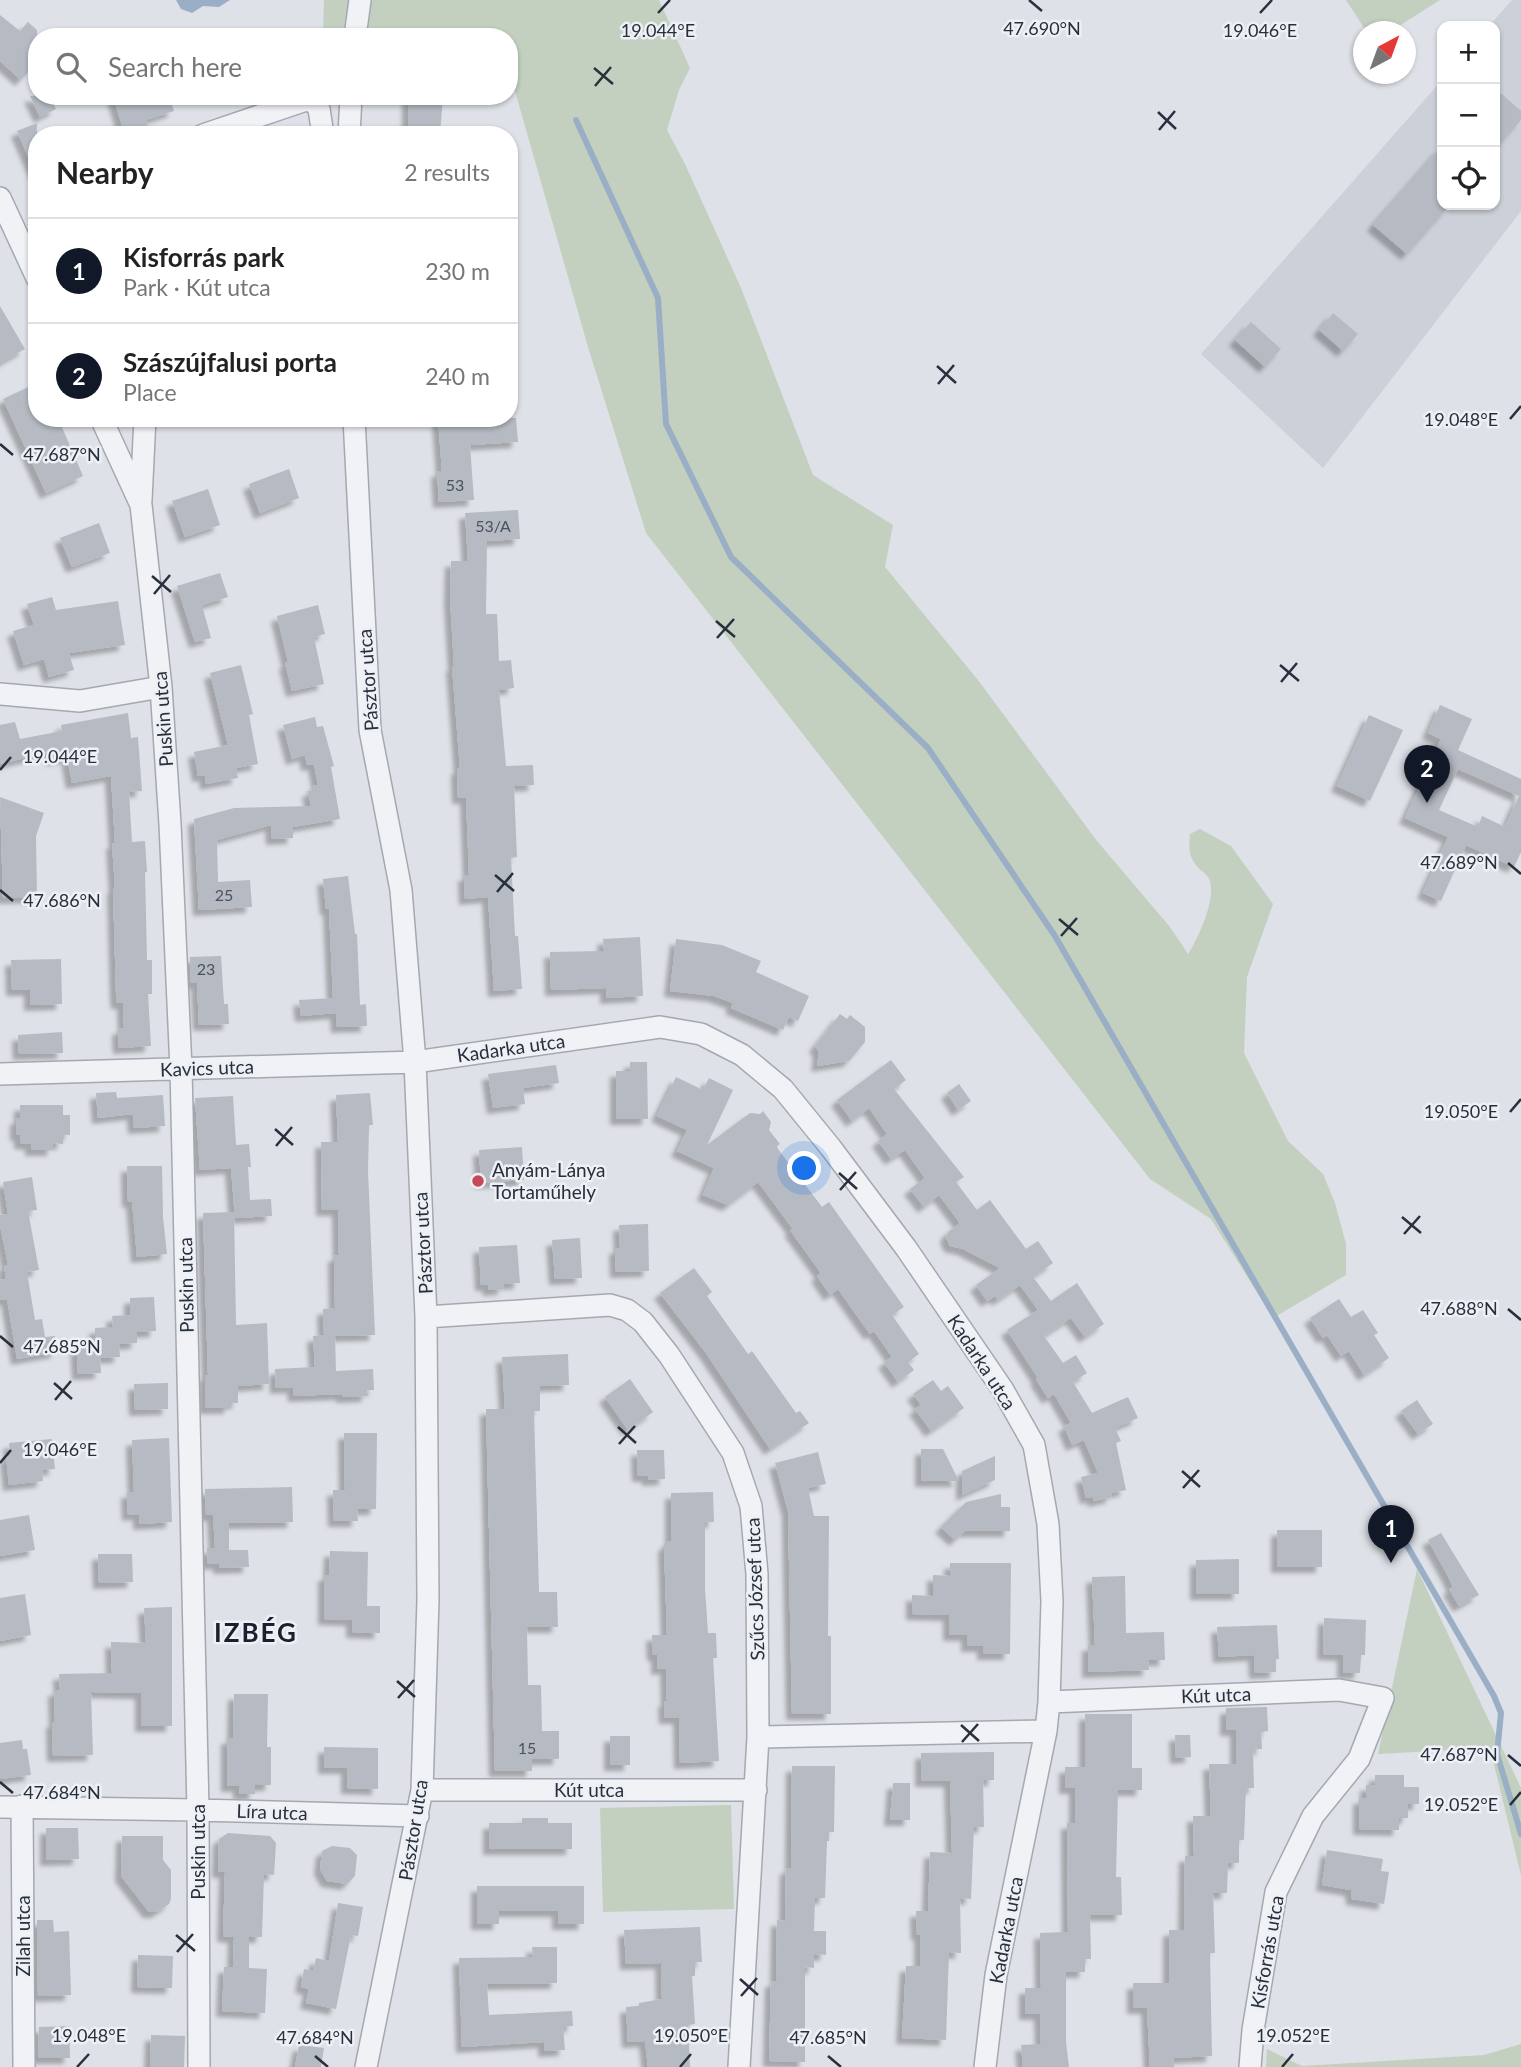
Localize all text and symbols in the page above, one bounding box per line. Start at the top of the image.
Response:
text: 47.690°N [1003,17,1081,39]
text: 19.044°E [621,19,695,41]
text: 19.046°E [1223,19,1297,41]
north arrow [1353,21,1416,84]
map controls [1437,21,1500,210]
button: + [1437,21,1500,84]
search box [28,28,518,105]
icon: search [52,48,90,86]
text: Search here [108,51,242,83]
button: − [1437,84,1500,147]
button: locate [1437,147,1500,210]
text: Nearby [56,154,154,190]
text: 2 results [404,158,490,186]
text: Kisforrás park [123,241,285,273]
text: 1 [72,257,86,285]
text: 230 m [425,257,490,285]
text: Park · Kút utca [123,273,271,301]
text: Szászújfalusi porta [123,346,337,378]
text: 2 [72,362,86,390]
text: 240 m [425,362,490,390]
text: Place [123,378,177,406]
text: 19.048°E [1424,408,1498,430]
text: 47.687°N [23,443,101,465]
house number: 53 [446,475,464,494]
house number: 53/A [475,516,511,535]
street label: Pásztor utca [352,628,383,732]
street label: Puskin utca [148,670,177,768]
text: 19.044°E [23,745,97,767]
pin: 2 [1404,745,1450,803]
text: 47.689°N [1420,851,1498,873]
house number: 25 [215,885,233,904]
text: 47.686°N [23,889,101,911]
house number: 23 [197,959,215,978]
street label: Kadarka utca [455,1029,566,1066]
street label: Kavics utca [160,1054,254,1081]
text: 19.050°E [1424,1100,1498,1122]
your location [787,1151,821,1185]
place label: Anyám-Lánya Tortaműhely [492,1158,606,1203]
marker: Anyám-Lánya Tortaműhely [470,1173,486,1189]
street label: Pásztor utca [408,1191,437,1295]
street label: Puskin utca [173,1237,198,1333]
text: 47.688°N [1420,1297,1498,1319]
street label: Kadarka utca [943,1310,1022,1414]
text: 47.685°N [23,1335,101,1357]
text: 19.046°E [23,1438,97,1460]
pin: 1 [1368,1505,1414,1563]
street label: Szűcs József utca [741,1517,768,1661]
district label: IZBÉG [214,1616,298,1648]
street label: Kút utca [1180,1682,1251,1707]
house number: 15 [518,1738,536,1757]
text: 47.687°N [1420,1743,1498,1765]
street label: Pásztor utca [393,1778,432,1882]
street label: Kút utca [554,1778,624,1801]
text: 47.684°N [23,1781,101,1803]
text: 19.052°E [1424,1793,1498,1815]
street label: Líra utca [236,1799,308,1824]
street label: Puskin utca [186,1804,209,1900]
street label: Kadarka utca [984,1874,1027,1986]
street label: Kisforrás utca [1245,1893,1288,2010]
street label: Zilah utca [11,1895,34,1977]
text: 19.048°E [52,2024,126,2046]
text: 19.050°E [654,2024,728,2046]
text: 19.052°E [1256,2024,1330,2046]
text: 47.684°N [276,2026,354,2048]
text: 47.685°N [789,2026,867,2048]

